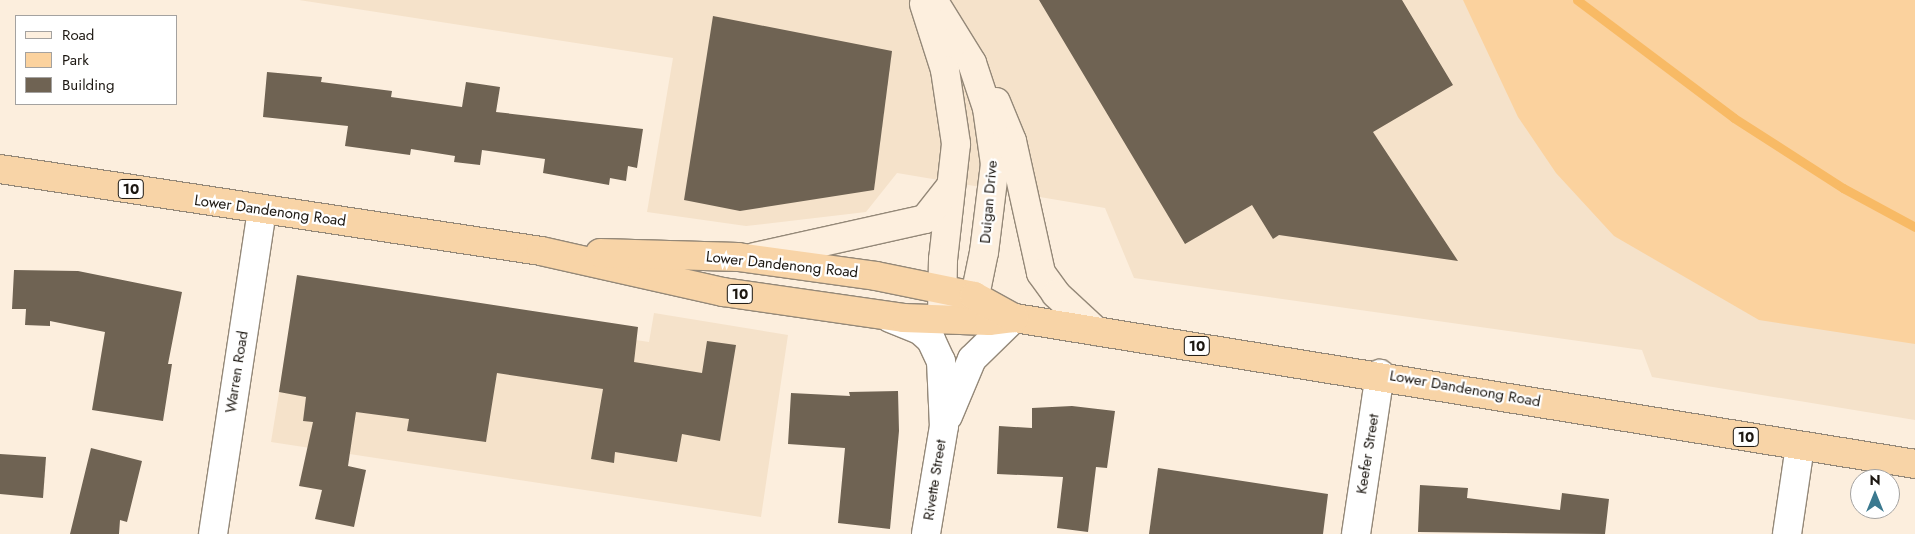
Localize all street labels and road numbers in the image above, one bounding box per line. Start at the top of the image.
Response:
street label: Duigan Drive [976,160,1002,244]
road number: 10 [117,178,145,200]
street label: Lower Dandenong Road [193,191,347,231]
street label: Lower Dandenong Road [705,248,859,282]
road number: 10 [726,282,754,306]
street label: Warren Road [222,330,252,414]
road number: 10 [1183,334,1211,358]
street label: Lower Dandenong Road [1388,367,1542,411]
street label: Keefer Street [1353,413,1383,495]
road number: 10 [1732,426,1760,448]
street label: Rivette Street [920,438,950,522]

